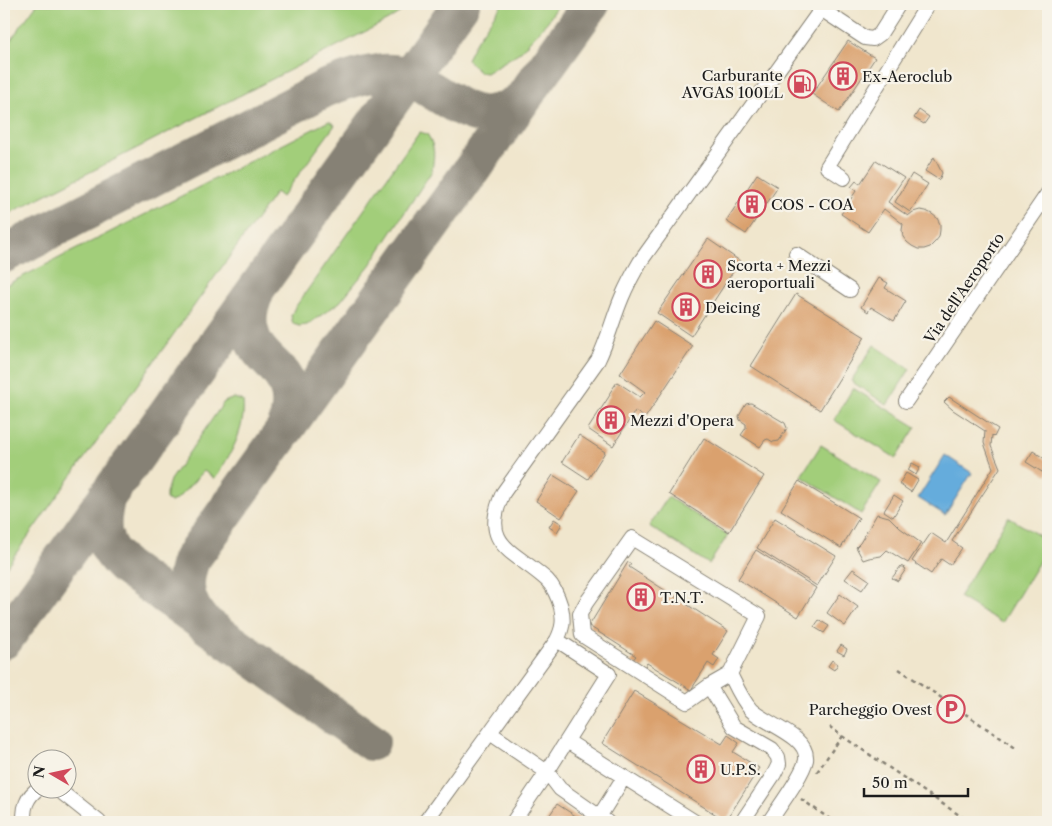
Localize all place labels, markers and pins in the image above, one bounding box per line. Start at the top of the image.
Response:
building icon: Ex-Aeroclub [828,61,858,91]
place label: Carburante AVGAS 100LL [681,66,783,102]
place label: Ex-Aeroclub [862,67,952,86]
fuel station icon: Carburante AVGAS 100LL [787,69,817,99]
building icon: COS - COA [737,189,767,219]
place label: COS - COA [771,195,854,214]
place label: Scorta + Mezzi aeroportuali [727,256,832,292]
building icon: Scorta + Mezzi aeroportuali [693,259,723,289]
building icon: Deicing [671,292,701,322]
place label: Deicing [705,298,760,317]
building icon: Mezzi d'Opera [596,405,626,435]
place label: Mezzi d'Opera [630,411,734,430]
building icon: T.N.T. [626,582,656,612]
place label: T.N.T. [660,588,704,607]
parking icon: Parcheggio Ovest [936,694,966,724]
place label: Parcheggio Ovest [809,700,933,719]
building icon: U.P.S. [686,754,716,784]
place label: U.P.S. [720,760,761,779]

